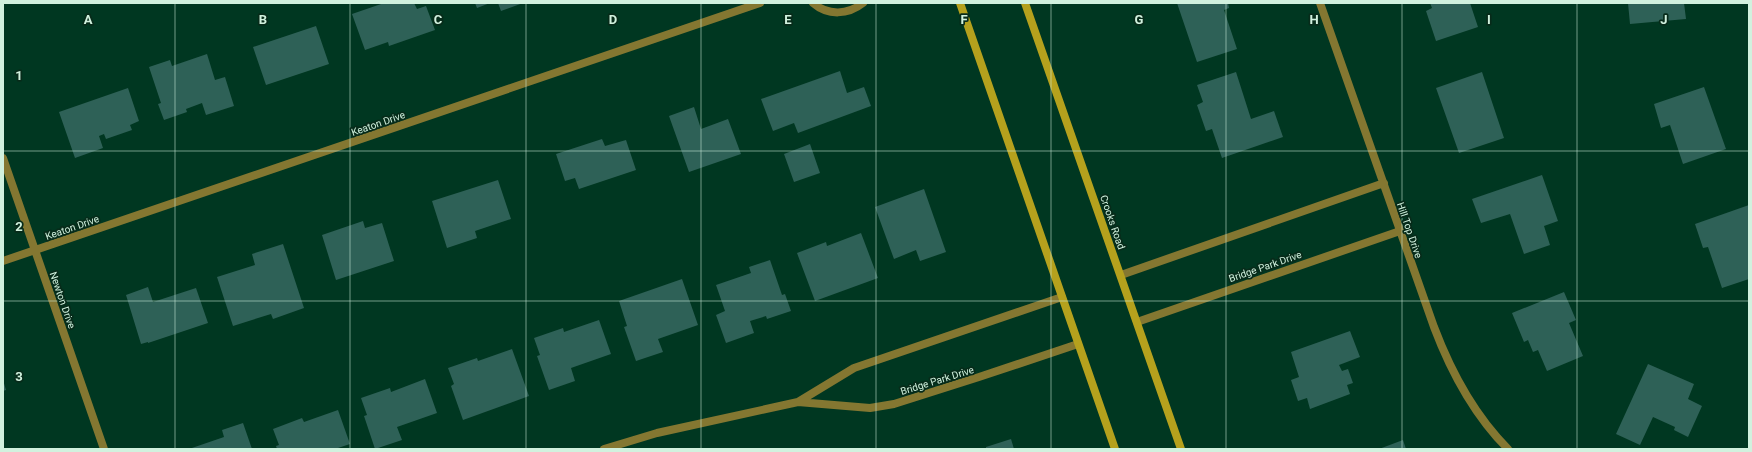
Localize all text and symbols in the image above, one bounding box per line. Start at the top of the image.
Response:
text: A [84,12,93,27]
text: B [259,12,267,27]
text: C [434,12,443,27]
text: D [609,12,617,27]
text: E [784,12,792,27]
text: F [960,12,968,27]
text: G [1135,12,1144,27]
text: H [1309,12,1319,27]
text: I [1487,12,1491,27]
text: J [1660,12,1668,27]
text: 1 [15,68,23,83]
street label: Keaton Drive [350,109,407,138]
street label: Crooks Road [1098,193,1127,251]
street label: Hill Top Drive [1395,201,1424,260]
street label: Keaton Drive [44,213,101,242]
text: 2 [15,219,23,234]
street label: Bridge Park Drive [1227,249,1303,284]
street label: Newton Drive [48,270,77,330]
street label: Bridge Park Drive [899,364,975,397]
text: 3 [15,369,23,384]

